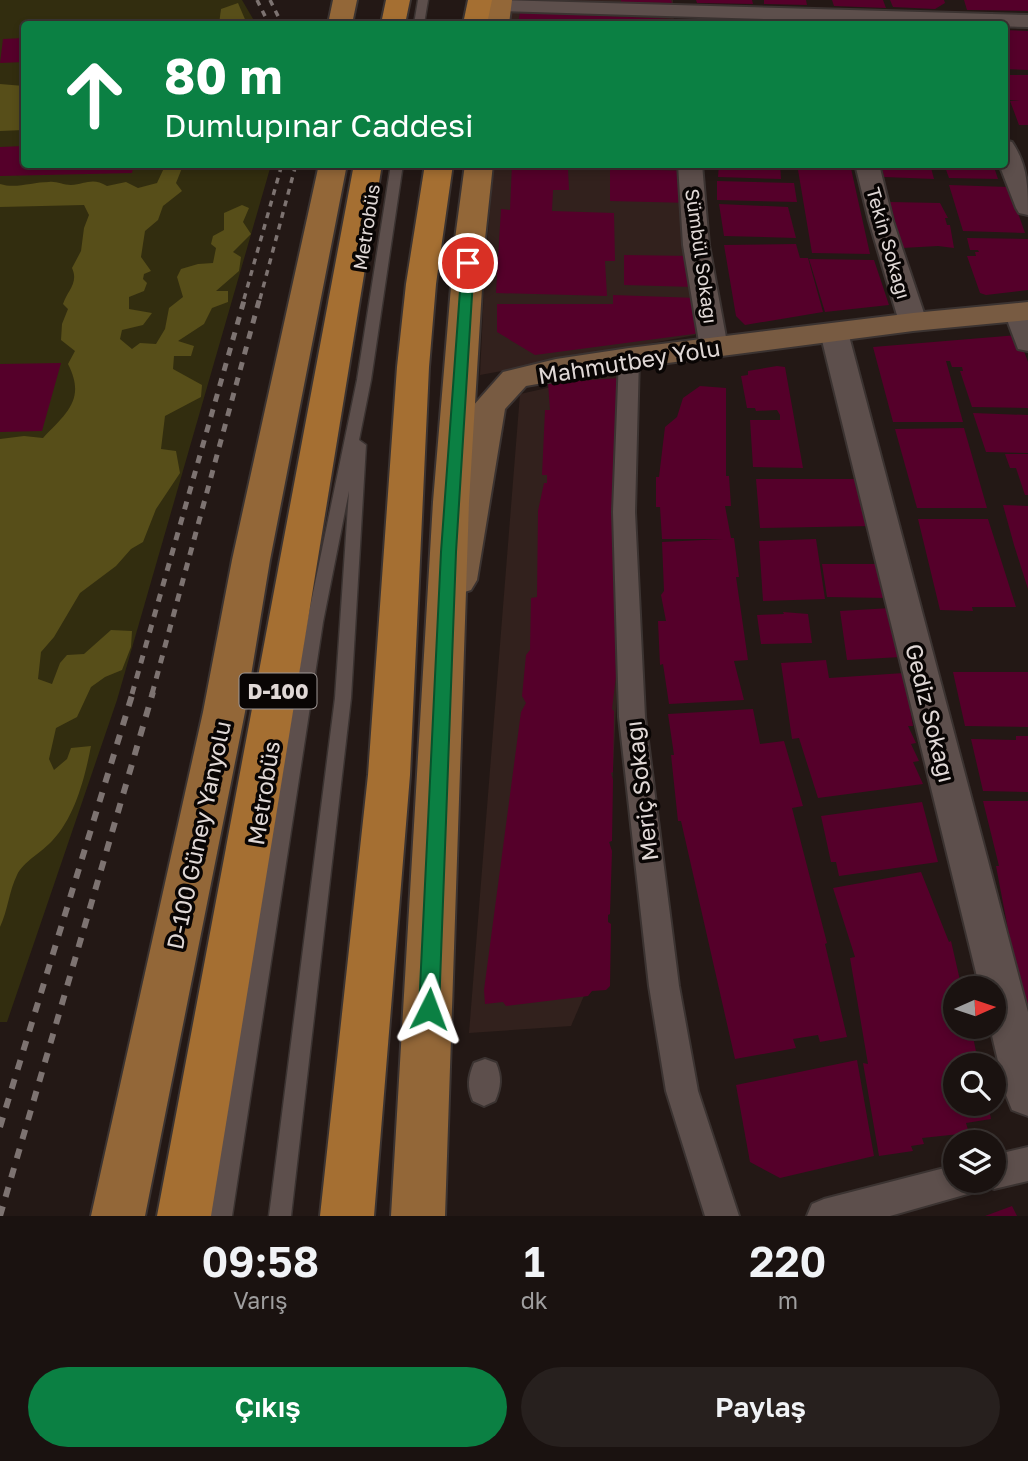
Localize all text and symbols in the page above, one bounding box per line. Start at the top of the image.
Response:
text: 80 m [164,46,282,105]
icon: ahead [49,49,140,140]
text: Dumlupınar Caddesi [164,106,473,144]
street label: Metrobüs [348,182,384,272]
street label: Tekin Sokağı [862,185,916,301]
street label: Sümbül Sokağı [681,187,723,325]
pin [438,233,498,293]
icon: arrive [449,244,487,282]
street label: Mahmutbey Yolu [536,333,722,389]
street label: Gediz Sokağı [900,641,962,785]
road number: D-100 [240,674,316,708]
street label: D-100 Güney Yanyolu [160,718,236,952]
street label: Meriç Sokağı [619,719,663,863]
street label: Metrobüs [241,739,285,847]
position arrow [392,972,466,1046]
north arrow [943,976,1006,1040]
map controls [943,976,1006,1193]
button: search [943,1053,1006,1116]
button: layers [943,1130,1006,1193]
text: 09:58 [202,1236,319,1286]
text: 1 [524,1236,545,1286]
text: 220 [749,1236,826,1286]
text: Varış [233,1286,288,1314]
text: dk [521,1286,548,1314]
text: m [778,1286,798,1314]
button: Çıkış [28,1367,507,1447]
button: Paylaş [521,1367,1000,1447]

